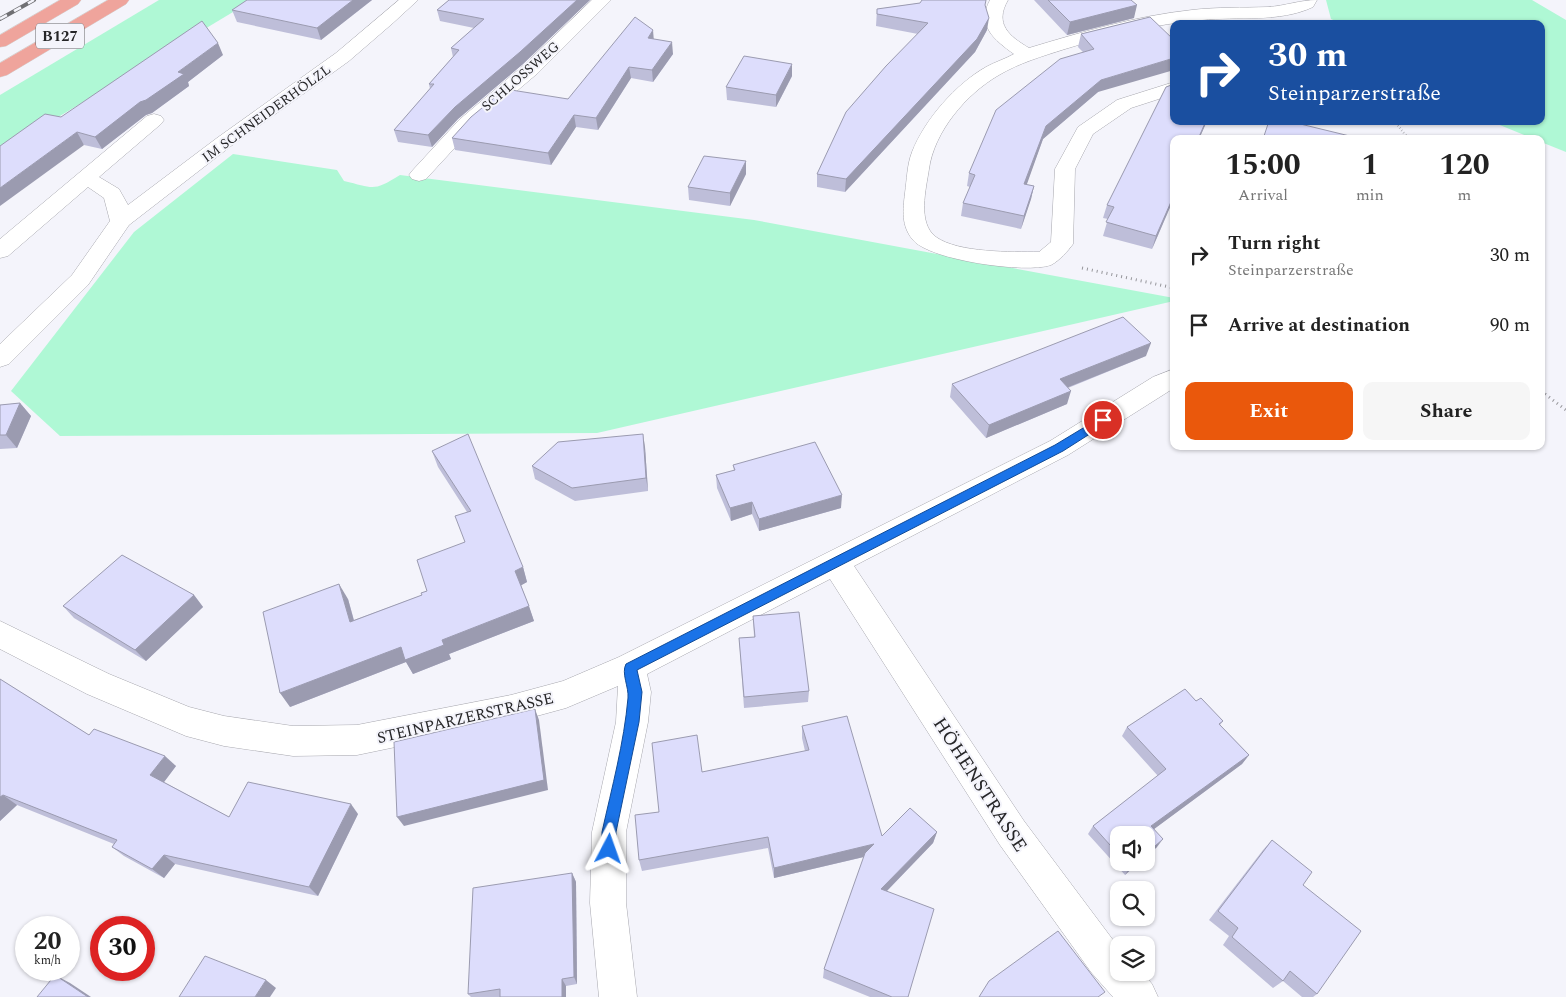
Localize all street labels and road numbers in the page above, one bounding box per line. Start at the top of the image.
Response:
road number: B127 [36,24,84,48]
street label: SCHLOSSWEG [477,36,564,116]
street label: IM SCHNEIDERHÖLZL [197,59,335,168]
street label: STEINPARZERSTRASSE [375,686,556,750]
street label: HÖHENSTRASSE [925,712,1034,858]

